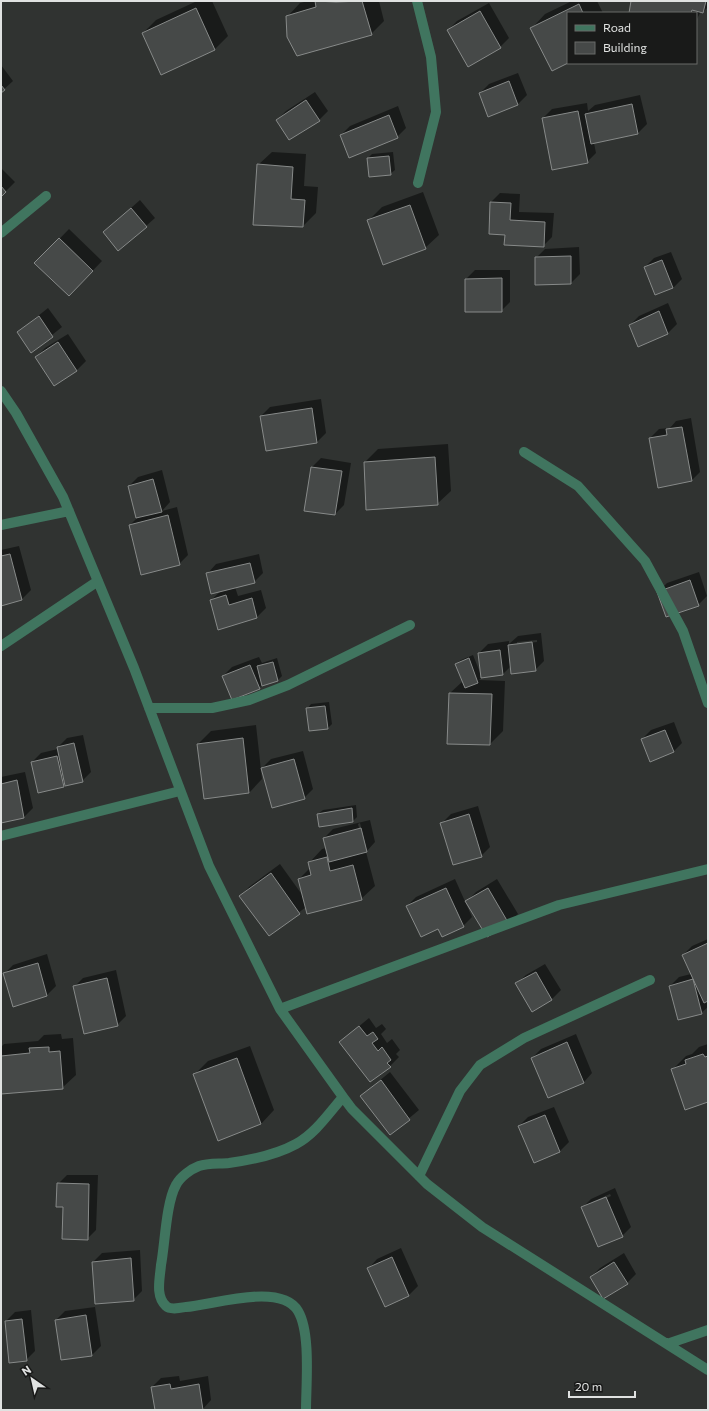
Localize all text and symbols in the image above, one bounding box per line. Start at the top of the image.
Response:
legend [567,12,697,64]
text: Road [603,20,631,34]
text: Building [603,40,647,54]
north arrow [12,1359,52,1399]
text: N [19,1363,33,1378]
scale bar [569,1373,635,1399]
text: 20 m [575,1379,602,1393]

